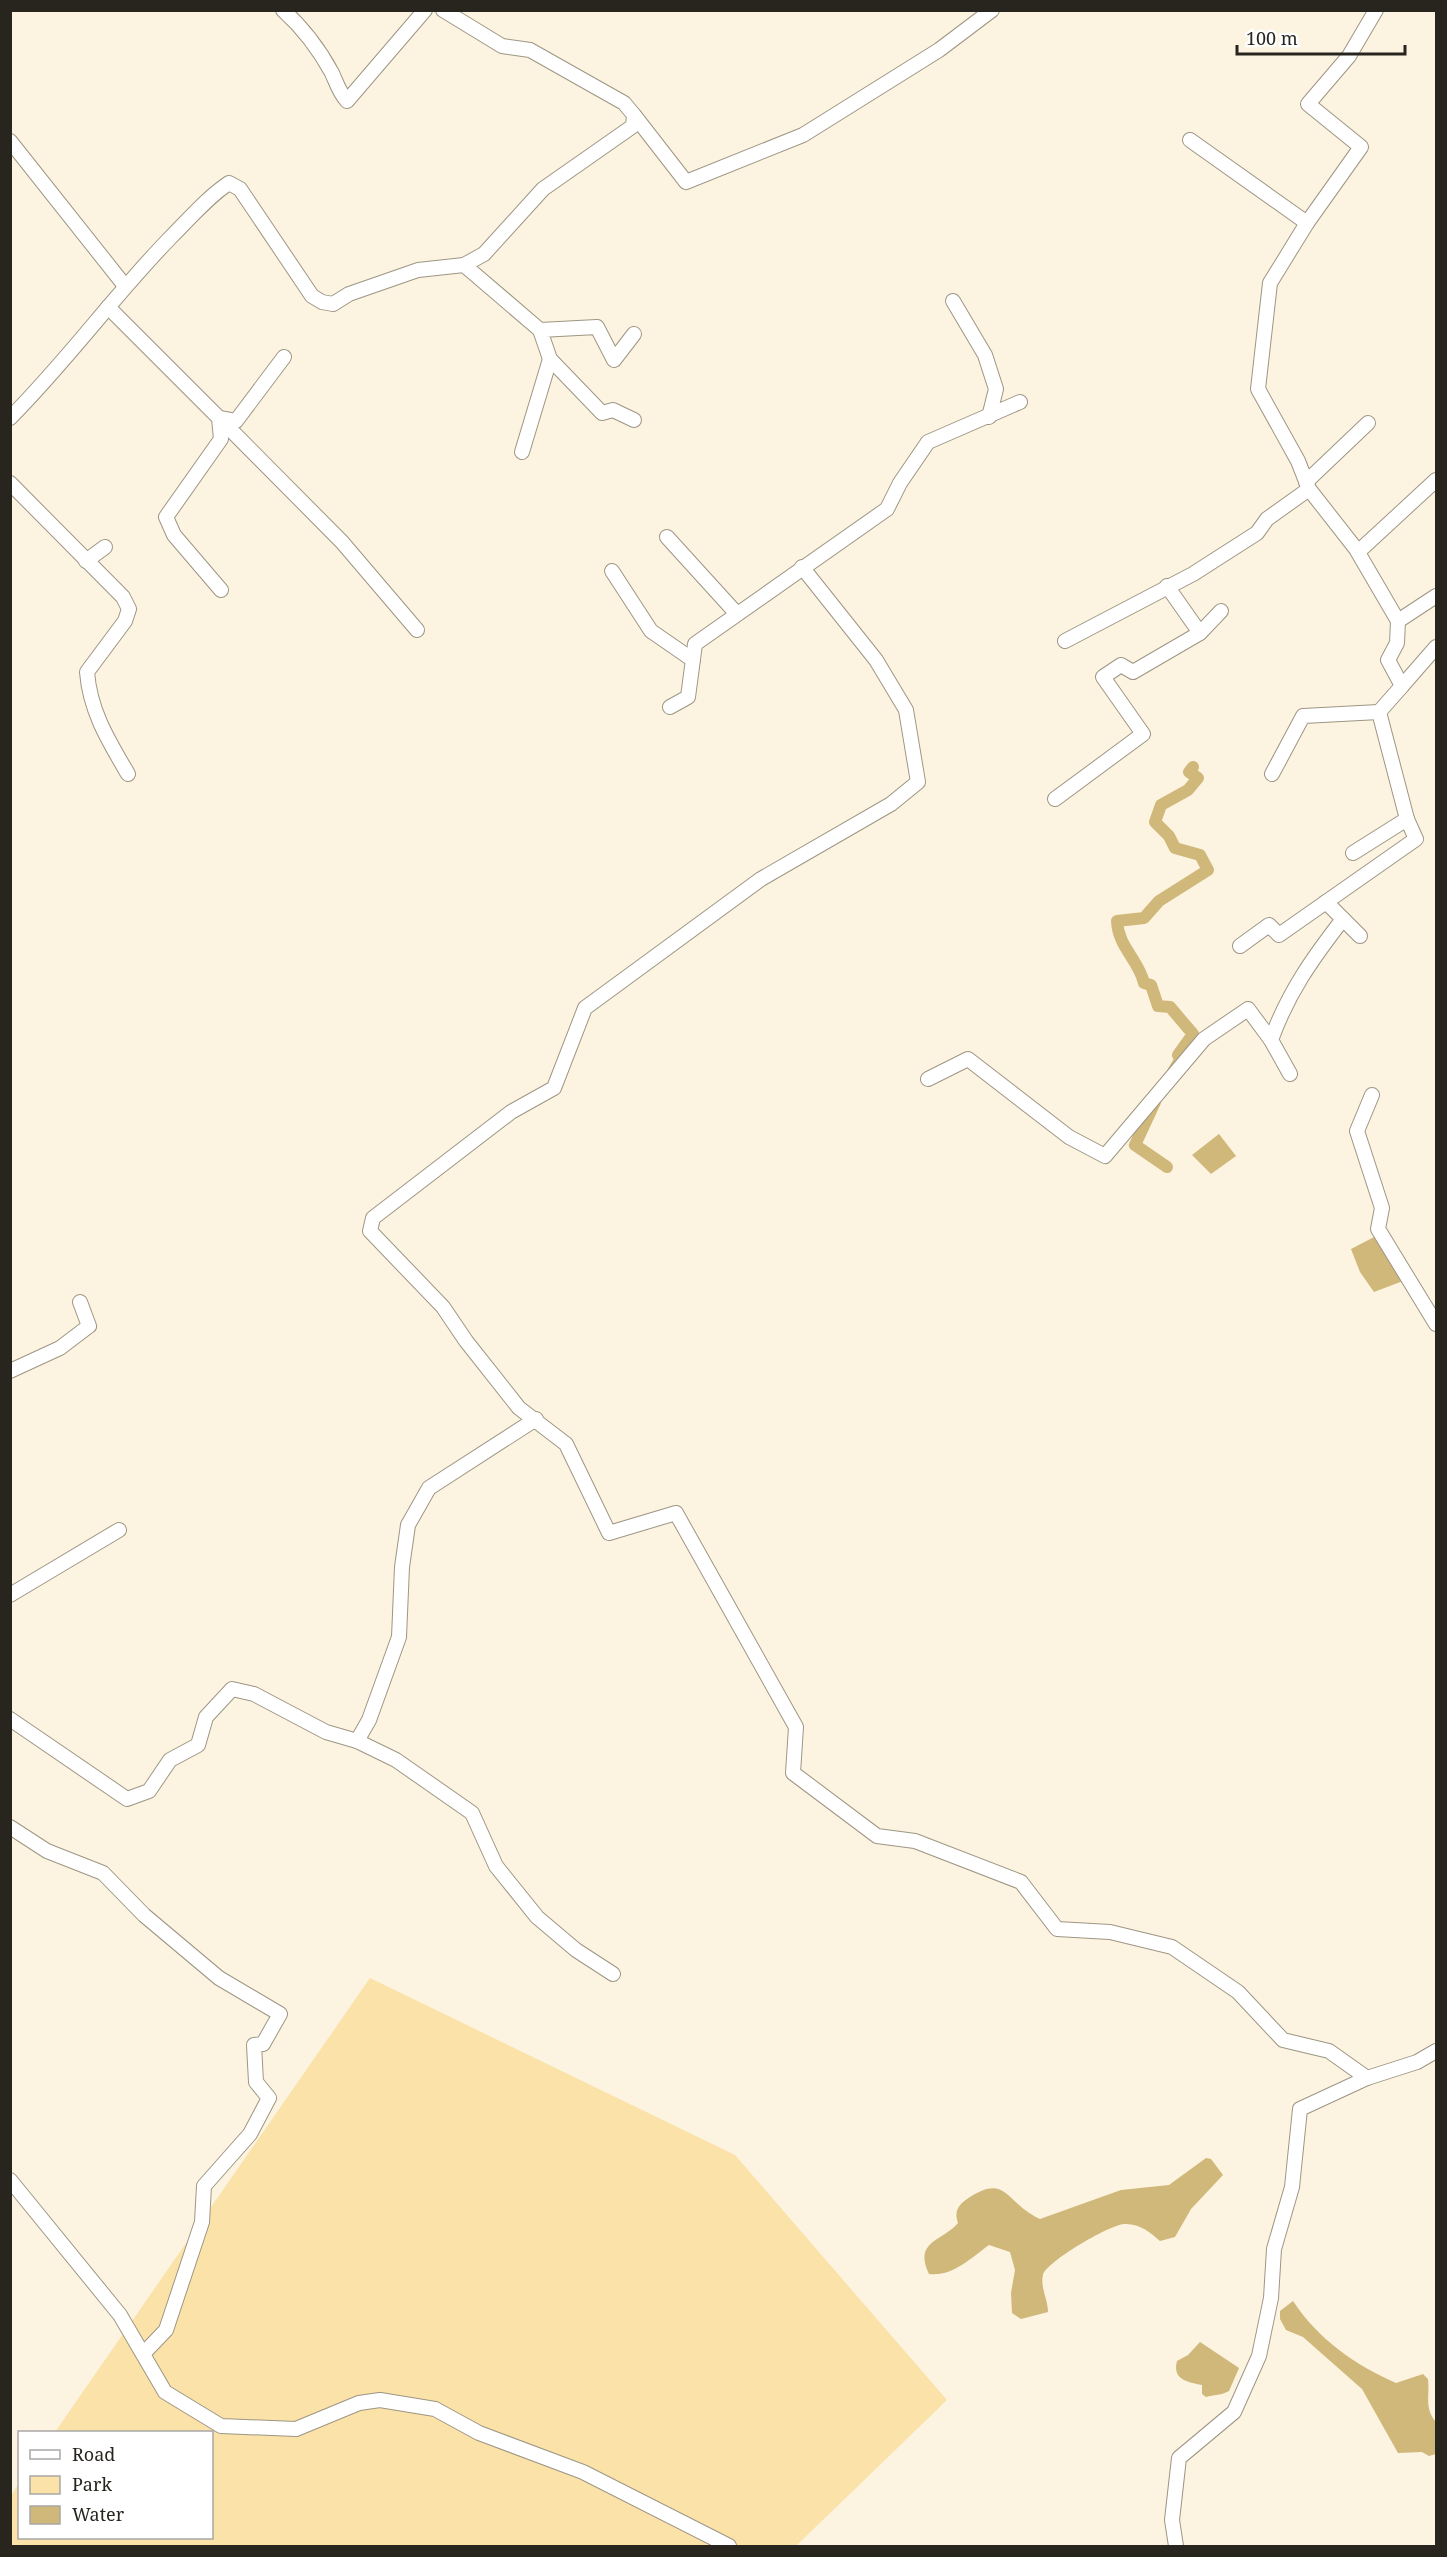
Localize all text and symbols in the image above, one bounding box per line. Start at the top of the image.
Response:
scale bar [1237,18,1405,56]
text: 100 m [1246,26,1298,50]
legend [18,2431,213,2539]
text: Road [72,2442,115,2466]
text: Park [72,2472,112,2496]
text: Water [72,2502,125,2526]

